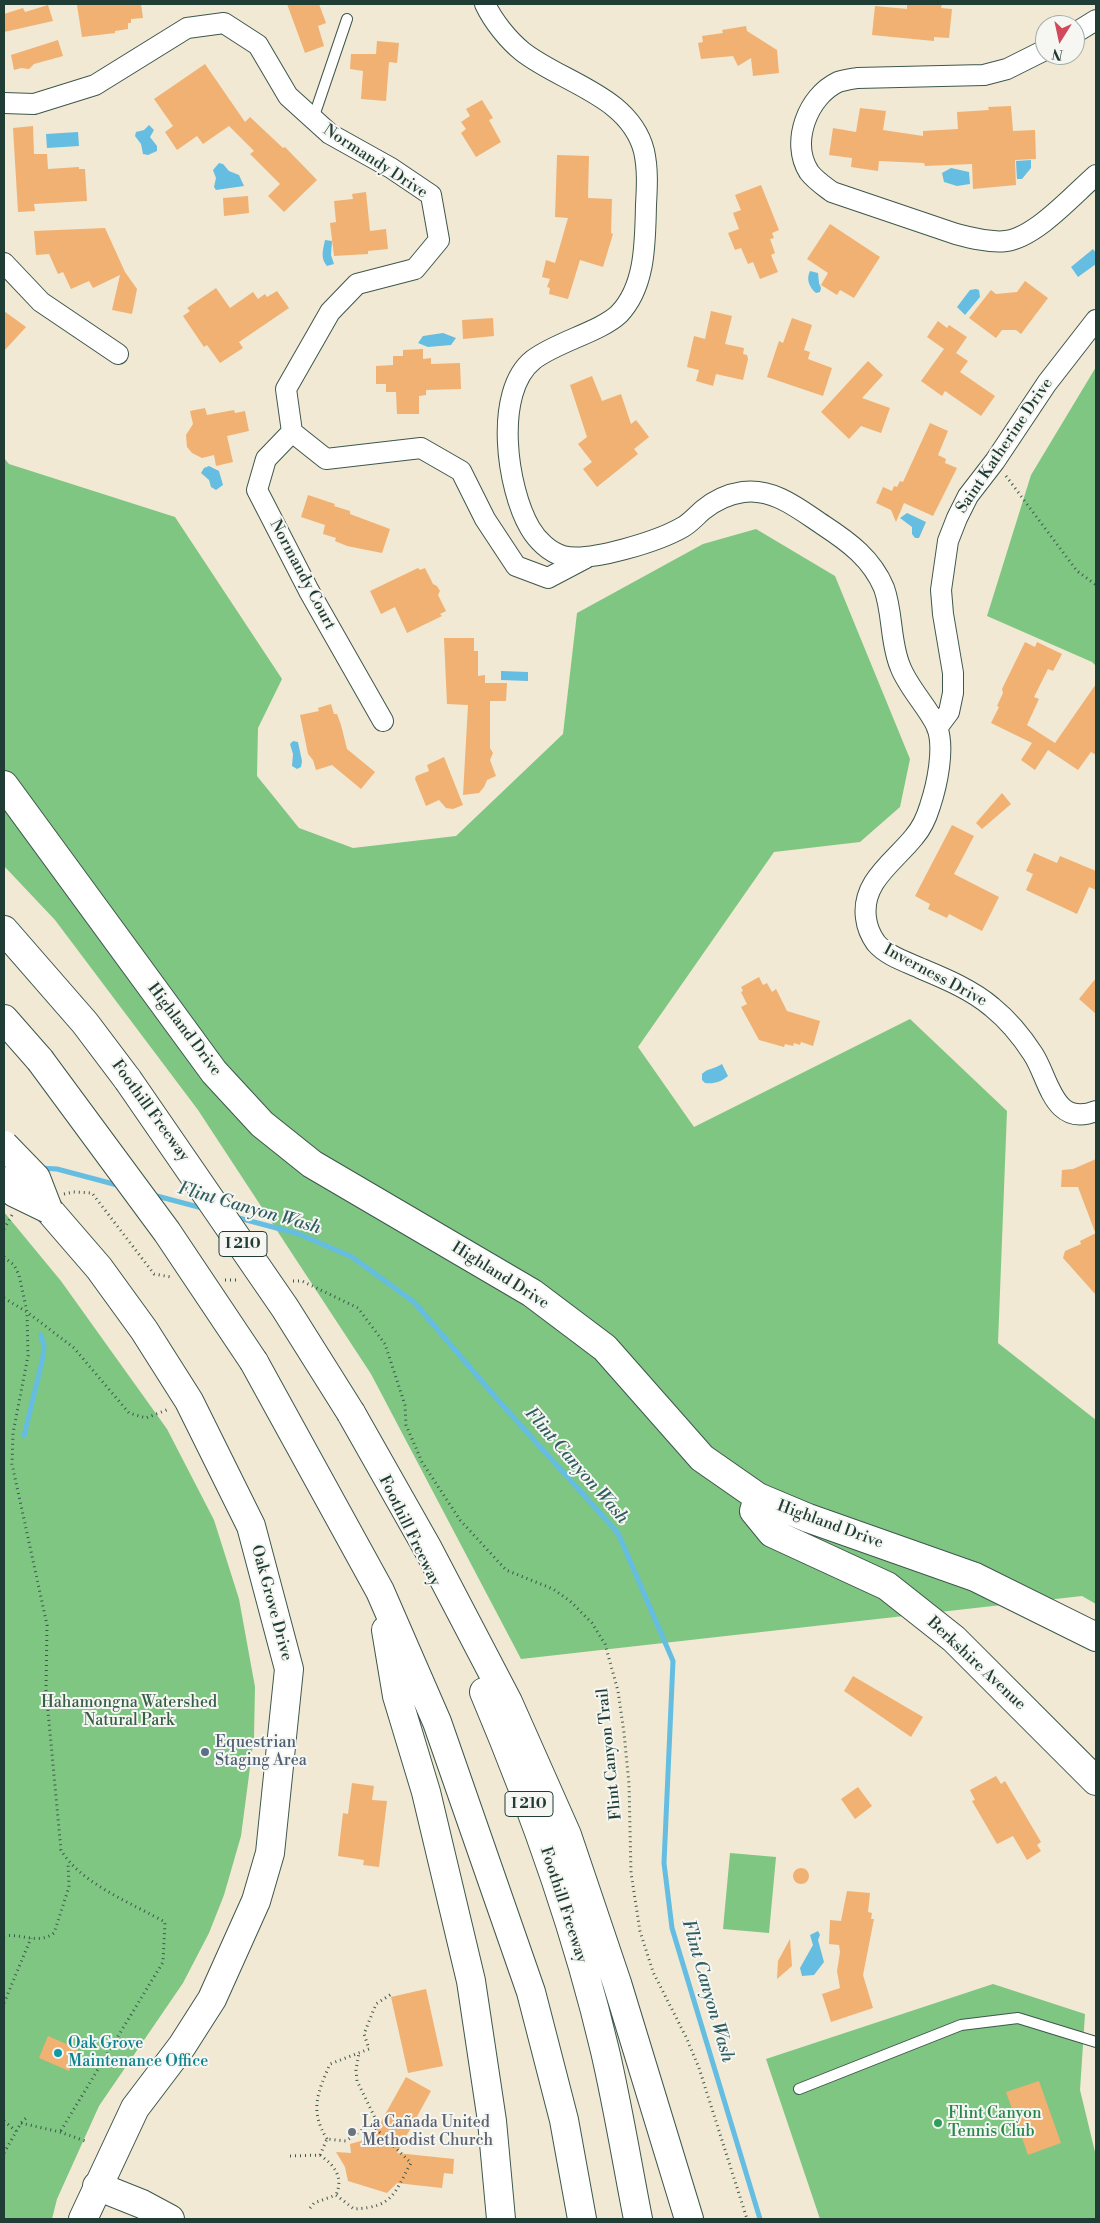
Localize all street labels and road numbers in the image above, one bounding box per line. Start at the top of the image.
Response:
street label: Normandy Drive [319,121,431,203]
street label: Saint Katherine Drive [953,375,1057,517]
street label: Normandy Court [265,517,339,633]
street label: Inverness Drive [880,941,990,1011]
street label: Highland Drive [143,980,225,1080]
street label: Foothill Freeway [107,1056,193,1166]
road number: I 210 [219,1232,267,1256]
street label: Highland Drive [448,1238,552,1314]
street label: Foothill Freeway [374,1473,444,1589]
street label: Highland Drive [774,1497,886,1553]
street label: Oak Grove Drive [246,1543,296,1663]
street label: Berkshire Avenue [923,1613,1029,1715]
street label: Flint Canyon Trail [594,1687,626,1821]
road number: I 210 [505,1792,553,1816]
street label: Foothill Freeway [535,1845,591,1965]

